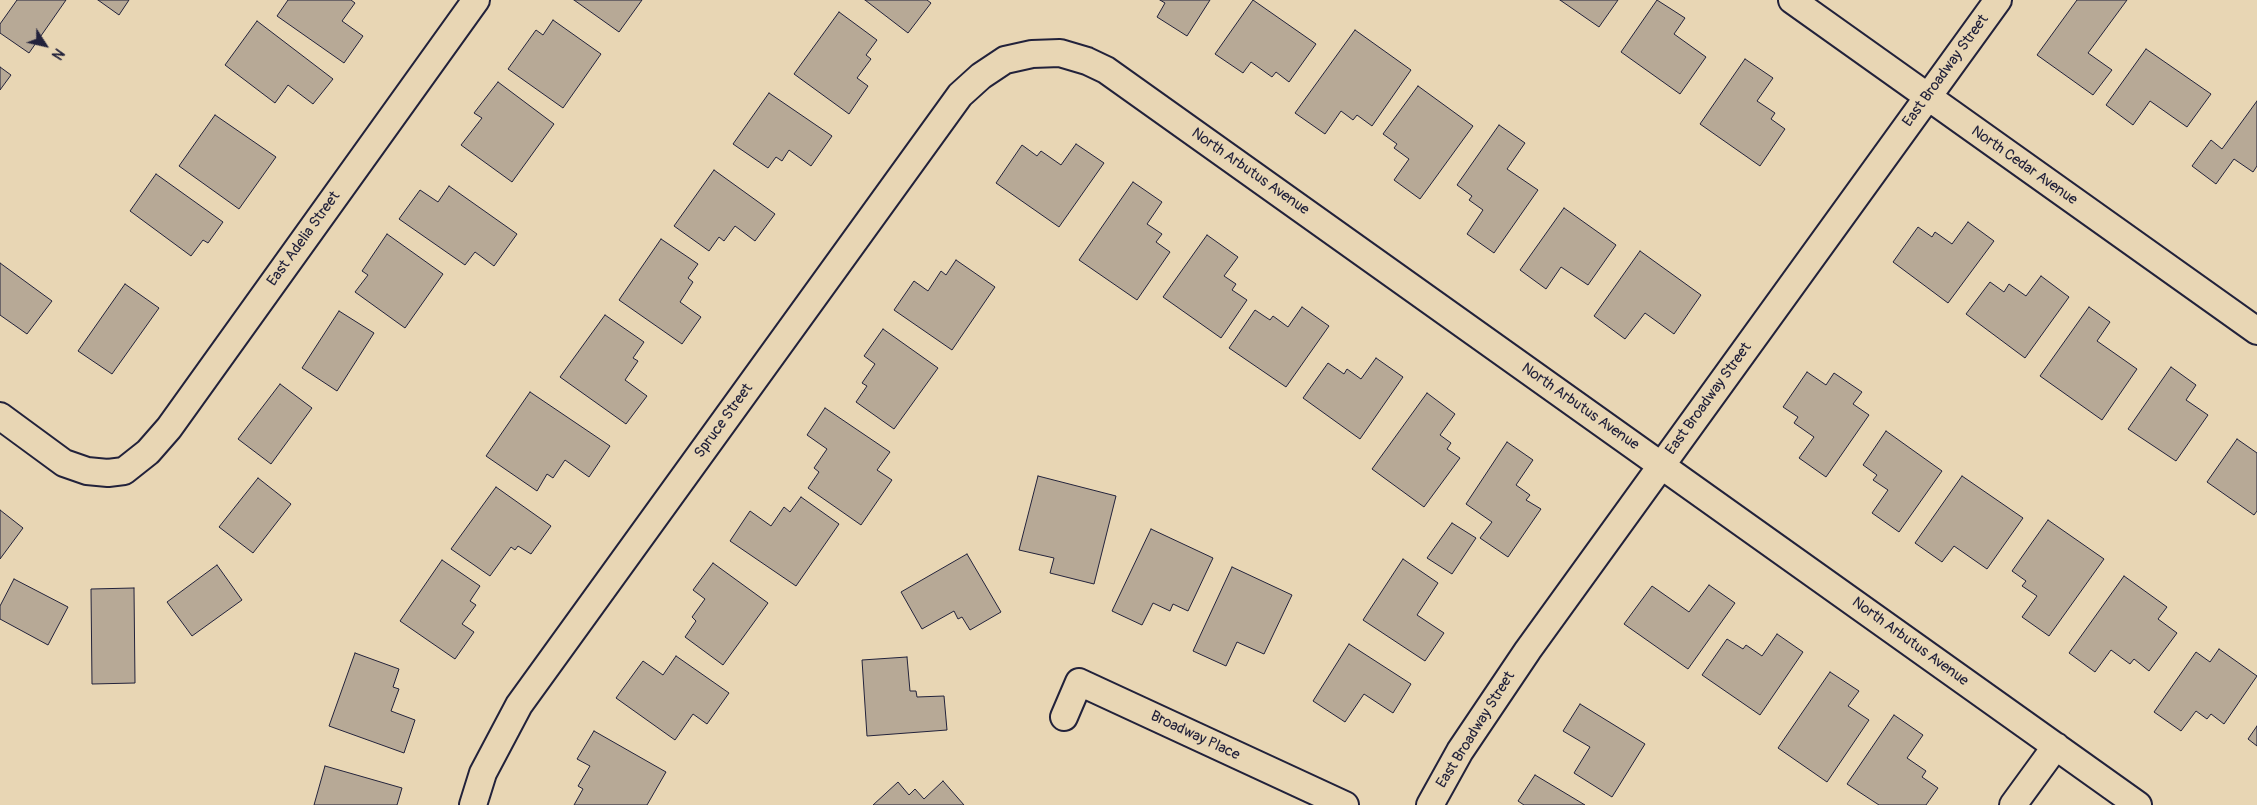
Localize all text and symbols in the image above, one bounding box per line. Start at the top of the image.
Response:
street label: East Broadway Street [1899,11,1993,131]
north arrow [20,20,70,70]
text: N [48,45,67,63]
street label: North Cedar Avenue [1967,123,2081,209]
street label: North Arbutus Avenue [1188,125,1312,219]
street label: East Adelia Street [264,188,344,290]
street label: East Broadway Street [1662,339,1756,459]
street label: North Arbutus Avenue [1518,360,1642,454]
street label: Spruce Street [691,380,757,462]
street label: North Arbutus Avenue [1848,594,1972,690]
street label: East Broadway Street [1433,668,1519,792]
street label: Broadway Place [1147,707,1243,765]

